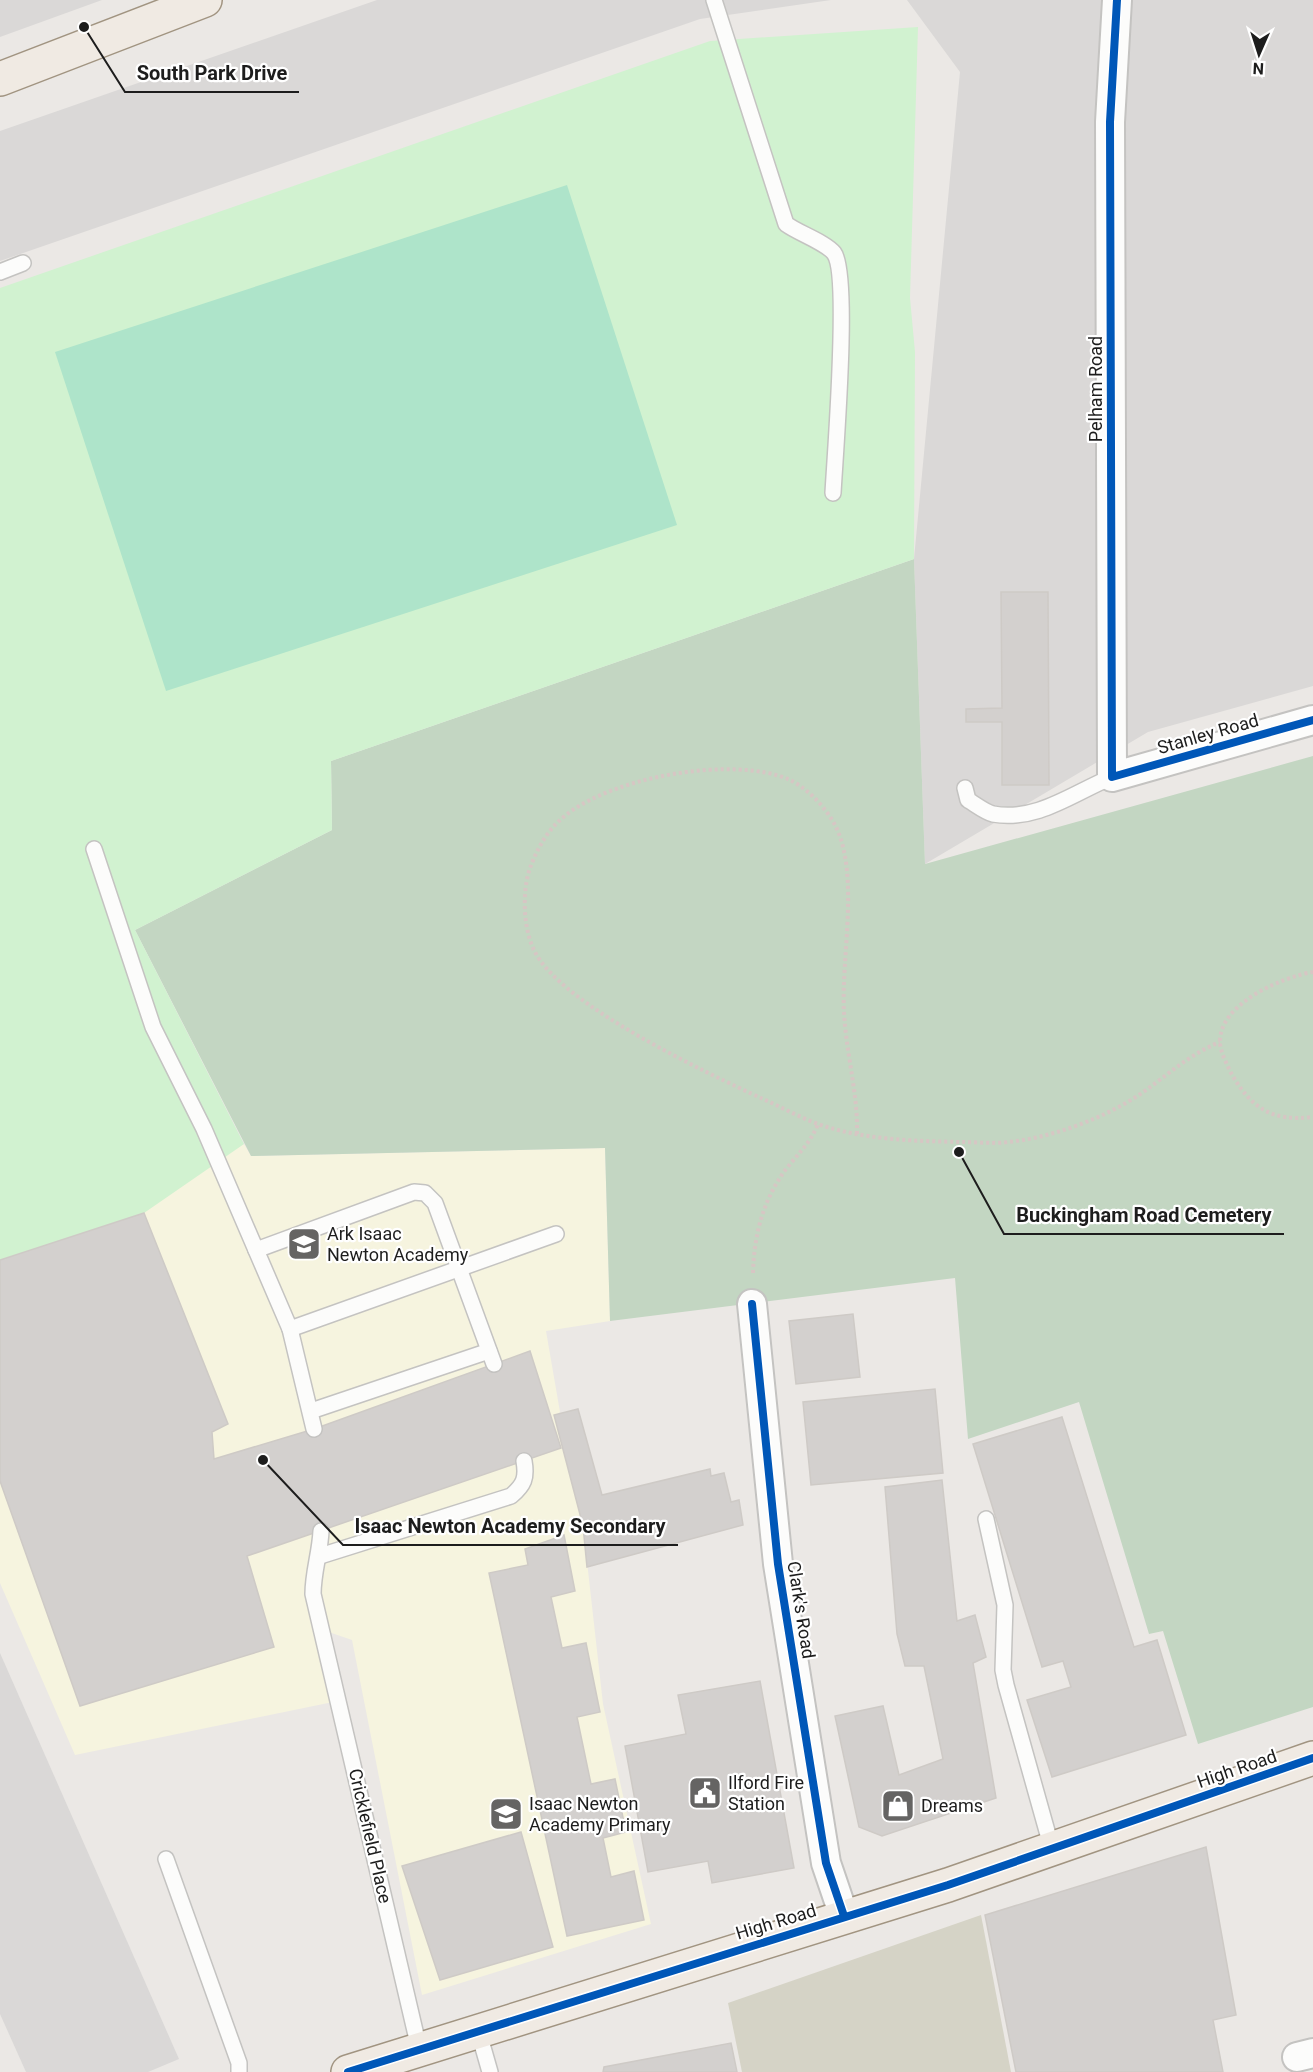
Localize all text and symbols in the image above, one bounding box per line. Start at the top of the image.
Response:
north arrow [1229,24,1289,84]
callout: South Park Drive [125,54,299,92]
text: N [1252,59,1264,78]
text: South Park Drive [137,61,288,85]
street label: Pelham Road [1085,336,1106,442]
street label: Stanley Road [1155,709,1261,758]
callout: Buckingham Road Cemetery [1004,1196,1284,1234]
text: Buckingham Road Cemetery [1016,1203,1273,1227]
place label: Ark Isaac Newton Academy [327,1223,469,1265]
school or university icon: Ark Isaac Newton Academy [286,1226,322,1262]
callout: Isaac Newton Academy Secondary [343,1507,678,1545]
text: Isaac Newton Academy Secondary [354,1514,666,1538]
street label: Clark's Road [783,1560,820,1660]
street label: High Road [1194,1745,1280,1792]
street label: Cricklefield Place [345,1766,396,1905]
place label: Ilford Fire Station [728,1772,804,1814]
public building icon: Ilford Fire Station [687,1775,723,1811]
shop icon: Dreams [880,1788,916,1824]
place label: Isaac Newton Academy Primary [529,1793,671,1835]
place label: Dreams [921,1795,983,1816]
school or university icon: Isaac Newton Academy Primary [488,1796,524,1832]
street label: High Road [733,1899,819,1944]

